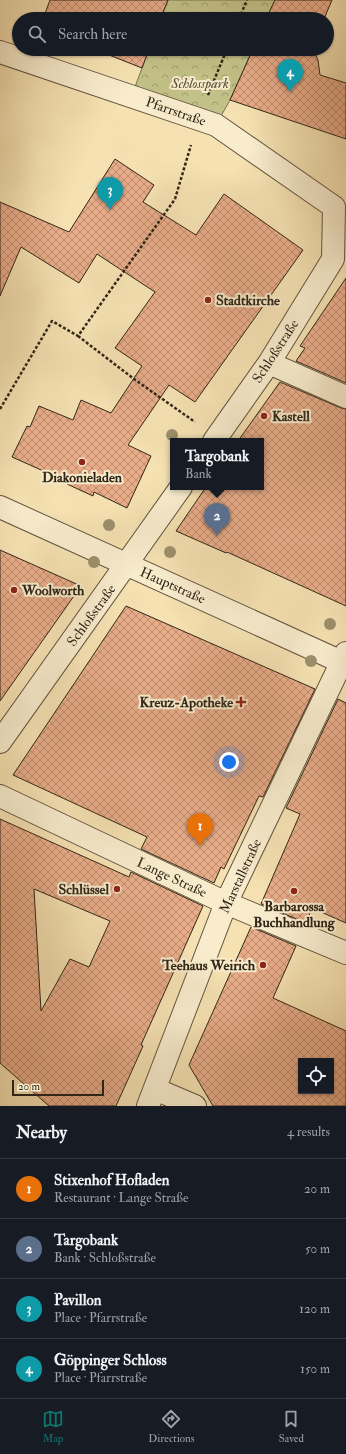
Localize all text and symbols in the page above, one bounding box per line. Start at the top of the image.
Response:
search box [12,12,334,56]
icon: search [26,23,48,45]
text: Search here [58,25,127,44]
pin: 4 [277,59,303,92]
park label: Schlosspark [170,75,229,92]
street label: Pfarrstraße [143,93,208,130]
pin: 3 [97,177,123,210]
place label: Stadtkirche [216,292,280,309]
marker: Stadtkirche [203,295,213,305]
street label: Schloßstraße [249,316,302,386]
place label: Kastell [272,408,310,425]
marker: Kastell [259,411,269,421]
popup [170,438,264,490]
text: Targobank [185,447,249,466]
marker: Diakonieladen [77,457,87,467]
text: Bank [185,466,212,482]
place label: Diakonieladen [42,469,123,486]
pin: 2 [204,503,230,536]
street label: Hauptstraße [137,563,208,608]
street label: Schloßstraße [63,581,120,650]
place label: Woolworth [21,582,85,599]
marker: Woolworth [9,585,19,595]
place label: Kreuz-Apotheke [139,694,233,712]
marker: Kreuz-Apotheke [236,697,246,707]
your location [219,752,239,772]
pin: 1 [187,813,213,846]
street label: Marstallstraße [216,836,265,916]
street label: Lange Straße [134,854,210,901]
place label: Schlüssel [58,881,109,898]
marker: Schlüssel [112,884,122,894]
marker: Barbarossa Buchhandlung [289,886,299,896]
place label: Barbarossa Buchhandlung [253,898,336,932]
place label: Teehaus Weirich [161,957,256,974]
marker: Teehaus Weirich [258,960,268,970]
map controls [298,1058,334,1094]
button: locate [298,1058,334,1094]
scale bar [12,1078,104,1097]
text: 20 m [18,1080,40,1093]
text: Nearby [16,1122,67,1143]
text: 4 results [287,1124,330,1140]
text: Stixenhof Hofladen [54,1171,170,1190]
text: 1 [27,1181,31,1197]
text: 20 m [304,1181,330,1197]
text: Restaurant · Lange Straße [54,1190,189,1206]
text: Targobank [54,1231,118,1250]
text: 2 [26,1241,32,1257]
text: 50 m [305,1241,330,1257]
text: Bank · Schloßstraße [54,1250,156,1266]
text: Pavillon [54,1291,101,1310]
text: 3 [27,1301,32,1317]
text: 120 m [299,1301,330,1317]
text: Place · Pfarrstraße [54,1310,147,1326]
text: Göppinger Schloss [54,1351,167,1370]
text: 4 [25,1361,33,1377]
text: 150 m [300,1361,330,1377]
text: Place · Pfarrstraße [54,1370,147,1386]
tab: Map [42,1408,64,1445]
tab: Directions [148,1408,195,1445]
tab: Saved [279,1408,304,1445]

